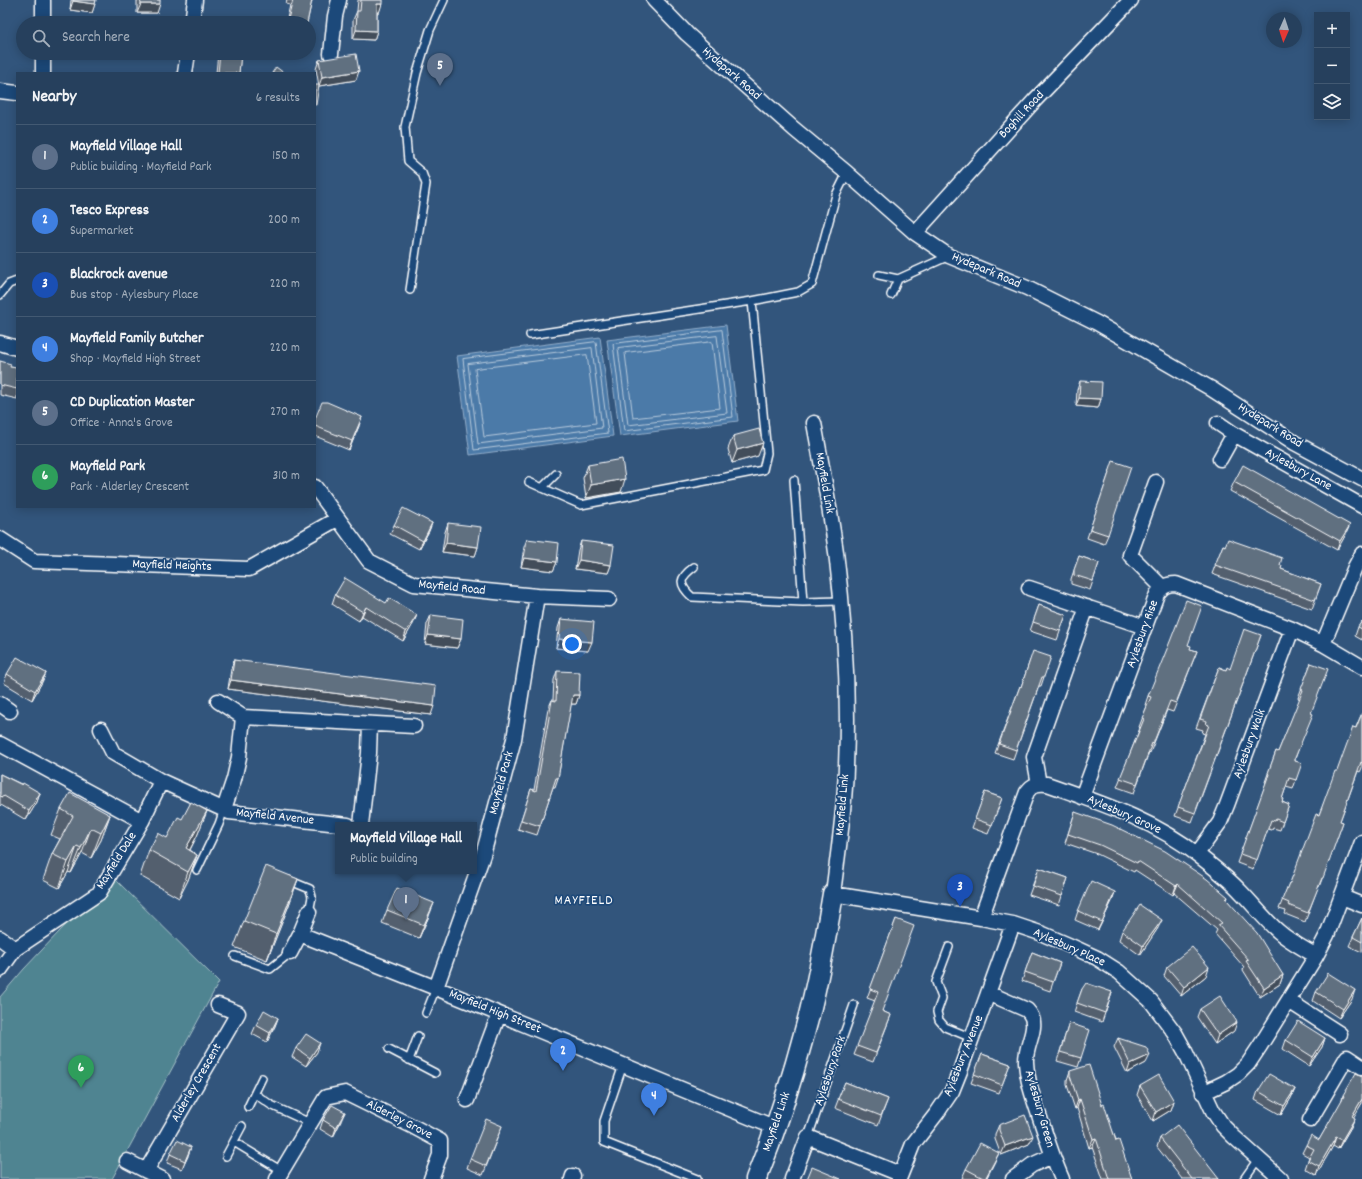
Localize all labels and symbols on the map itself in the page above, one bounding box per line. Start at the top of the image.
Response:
north arrow [1266,12,1302,48]
street label: Hydepark Road [697,43,765,105]
pin: 5 [427,53,453,86]
street label: Boghill Road [995,87,1049,143]
street label: Hydepark Road [949,248,1023,294]
street label: Hydepark Road [1234,399,1306,453]
street label: Aylesbury Lane [1261,444,1335,496]
street label: Mayfield Link [809,451,839,515]
street label: Mayfield Heights [132,555,212,577]
street label: Mayfield Road [418,575,486,601]
street label: Aylesbury Rise [1122,597,1164,671]
your location [562,634,582,654]
street label: Aylesbury Walk [1229,706,1271,782]
street label: Mayfield Park [484,749,520,817]
street label: Mayfield Link [831,773,855,837]
street label: Aylesbury Grove [1084,790,1164,840]
street label: Mayfield Avenue [235,803,315,831]
street label: Mayfield Dale [92,828,142,893]
pin: 3 [947,874,973,907]
pin: 1 [393,887,419,920]
district label: MAYFIELD [555,891,613,911]
street label: Aylesbury Place [1030,924,1108,972]
street label: Mayfield High Street [446,985,544,1039]
street label: Aylesbury Avenue [939,1012,989,1100]
street label: Aylesbury Park [810,1033,852,1109]
pin: 2 [550,1038,576,1071]
street label: Alderley Crescent [167,1040,227,1126]
pin: 6 [68,1055,94,1088]
street label: Aylesbury Green [1019,1068,1059,1150]
pin: 4 [641,1083,667,1116]
street label: Mayfield Link [758,1090,796,1154]
street label: Alderley Grove [363,1095,436,1145]

